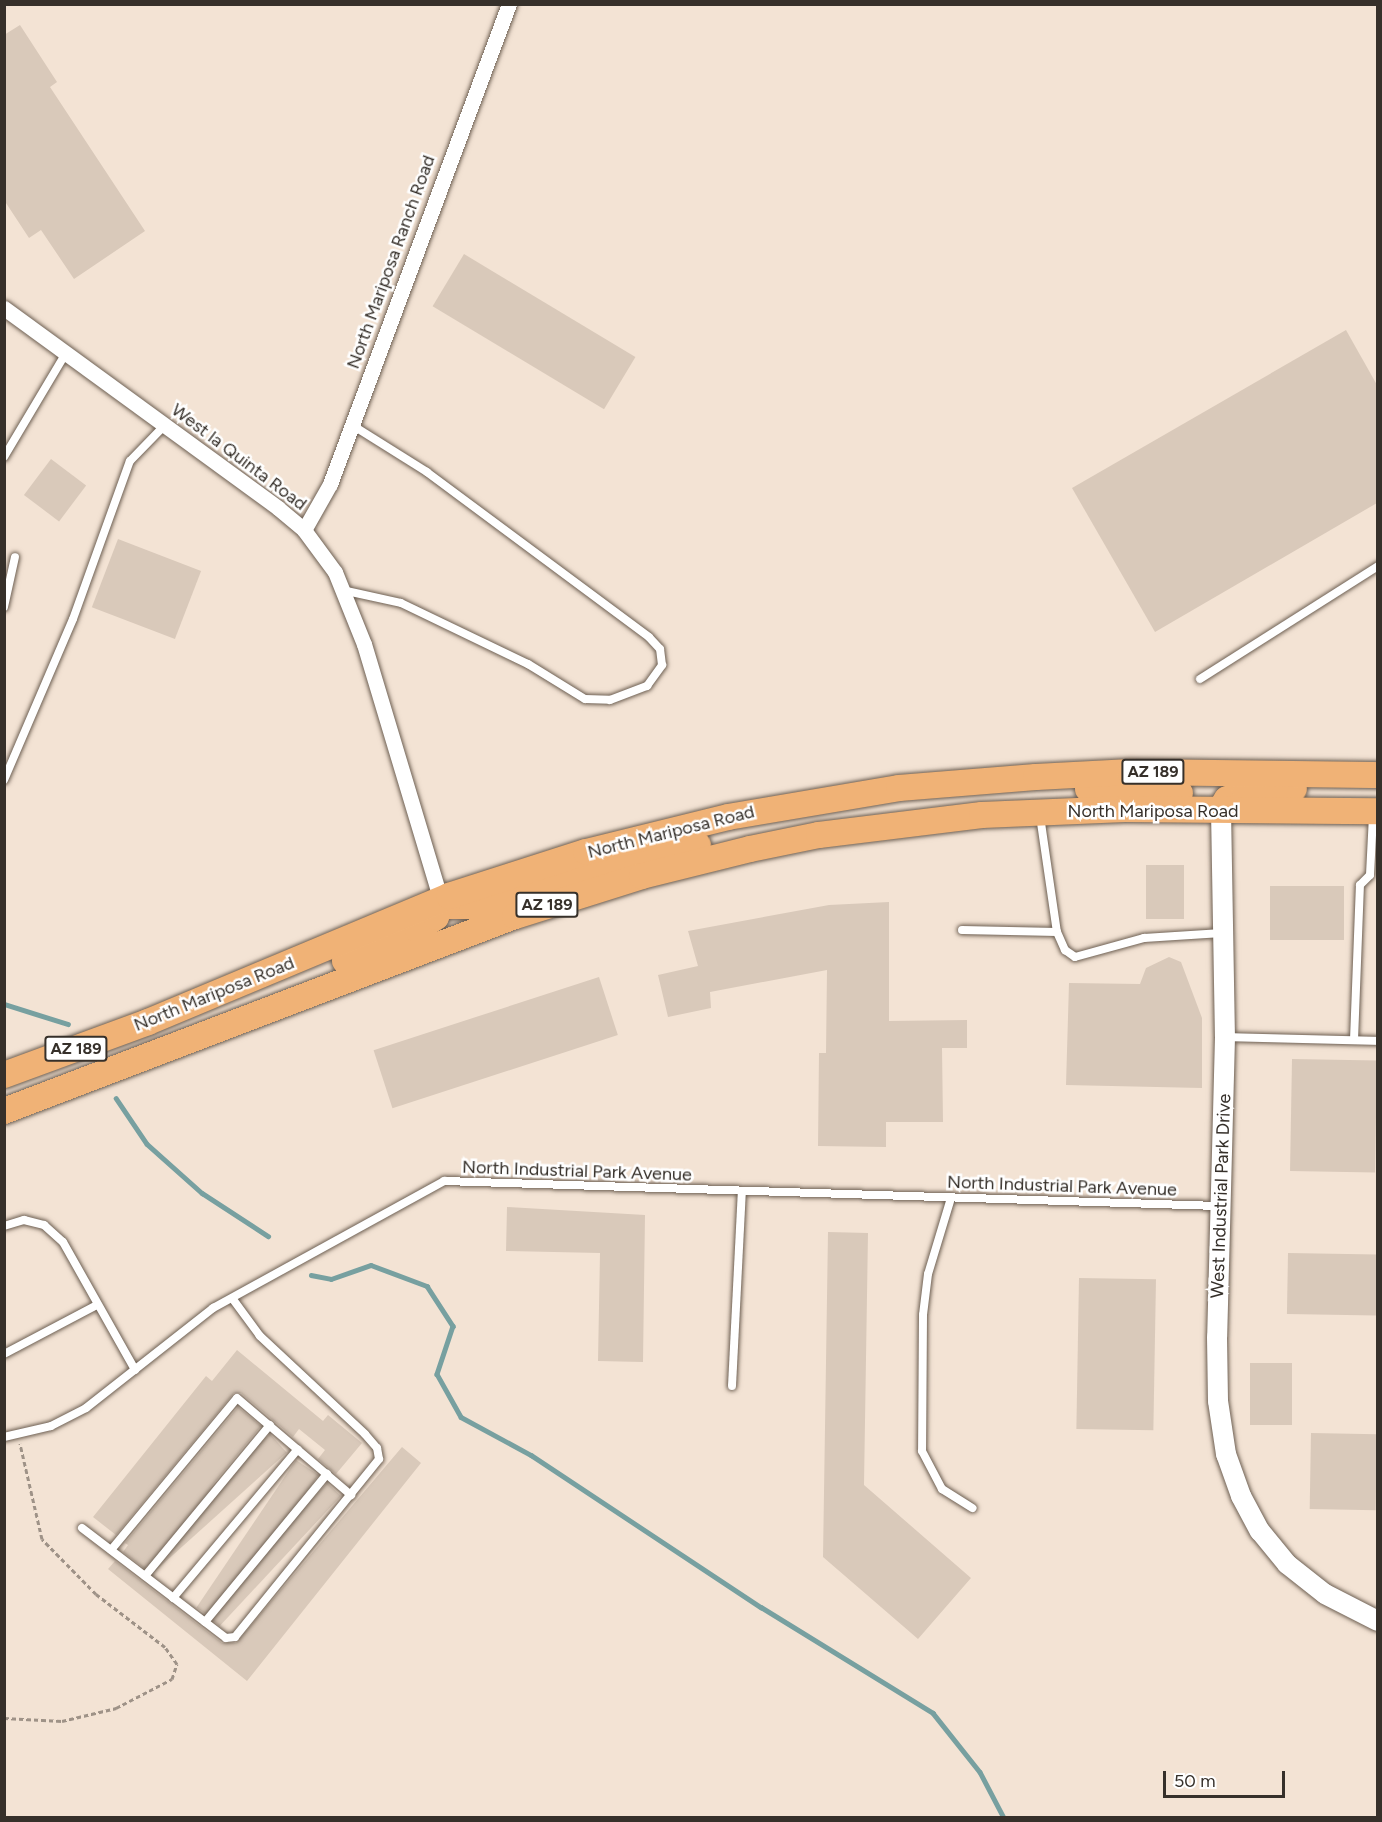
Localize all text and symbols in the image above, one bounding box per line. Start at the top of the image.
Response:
street label: North Mariposa Ranch Road [342,152,440,372]
street label: West la Quinta Road [167,399,311,515]
road number: AZ 189 [1120,759,1186,785]
street label: North Mariposa Road [1068,800,1238,822]
street label: North Mariposa Road [585,801,757,863]
road number: AZ 189 [514,892,580,918]
street label: North Mariposa Road [131,952,297,1036]
road number: AZ 189 [43,1036,109,1062]
street label: West Industrial Park Drive [1207,1093,1235,1299]
street label: North Industrial Park Avenue [462,1156,692,1186]
street label: North Industrial Park Avenue [947,1171,1177,1201]
scale bar [1166,1759,1288,1797]
text: 50 m [1174,1770,1216,1792]

